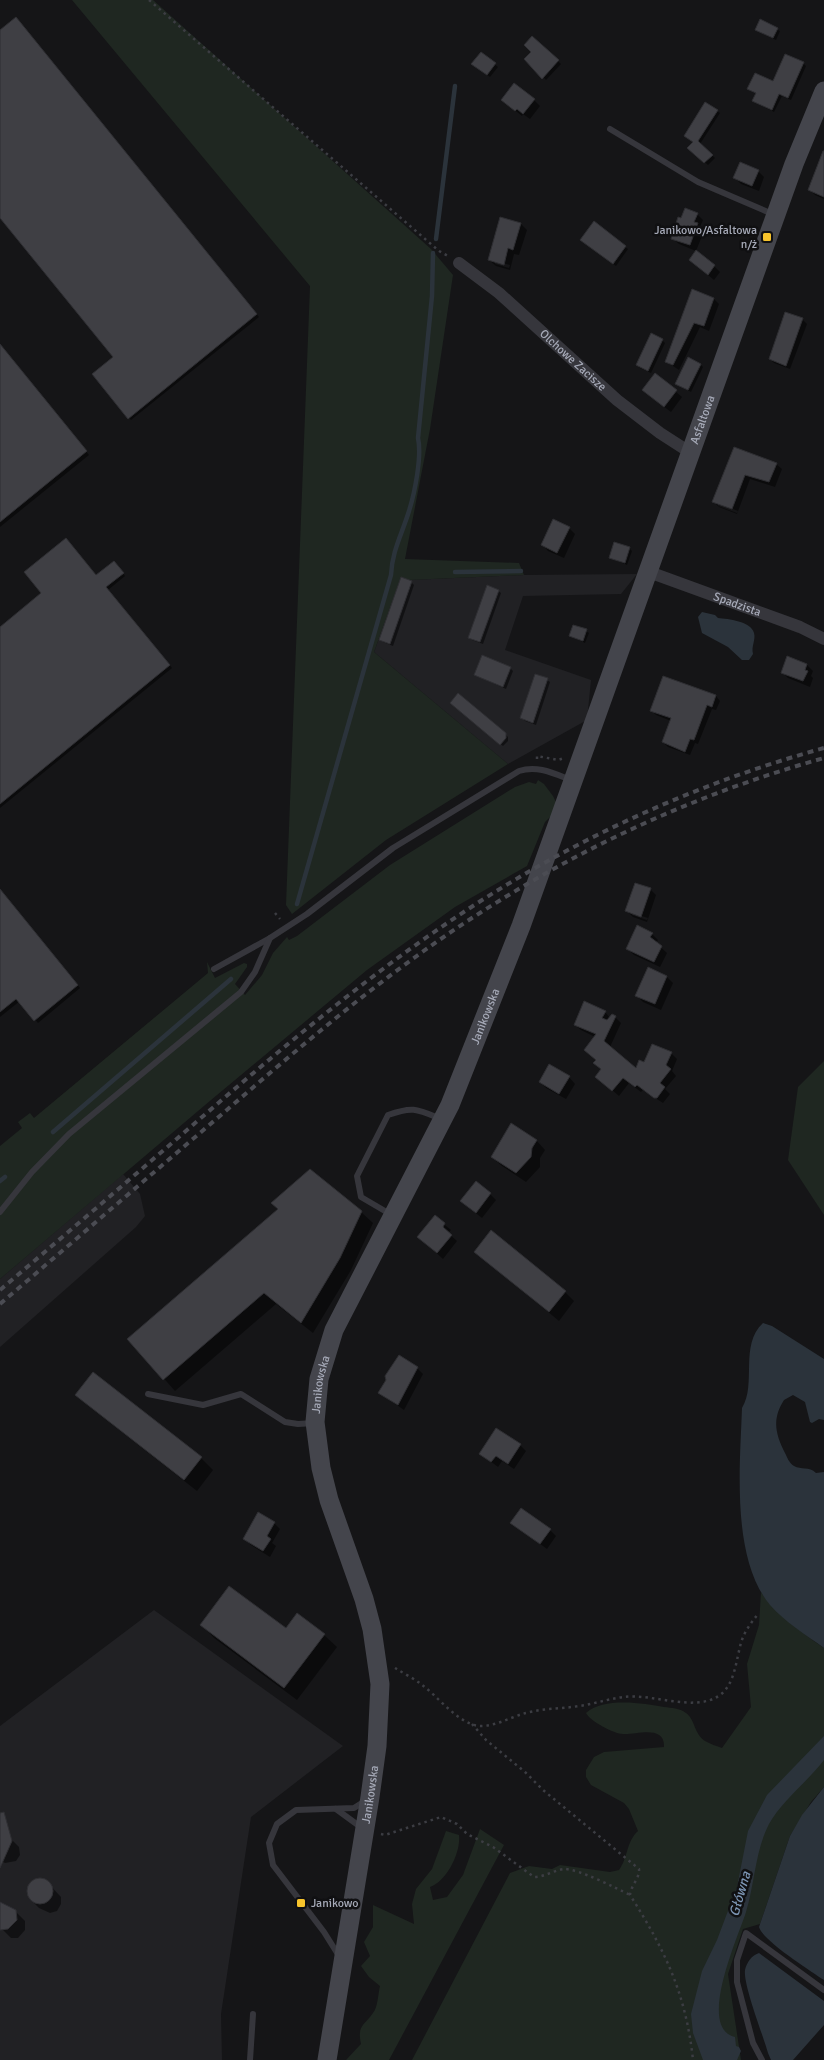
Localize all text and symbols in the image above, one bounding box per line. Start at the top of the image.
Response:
place label: Janikowo/Asfaltowa n/ż [654,223,757,252]
marker: Janikowo/Asfaltowa n/ż [761,231,773,243]
street label: Olchowe Zacisze [537,326,610,394]
street label: Asfaltowa [687,393,718,446]
street label: Spadzista [711,589,763,620]
street label: Janikowska [467,986,503,1047]
street label: Janikowska [308,1354,333,1414]
street label: Janikowska [358,1764,382,1825]
water label: Główna [726,1869,755,1918]
place label: Janikowo [311,1896,359,1911]
marker: Janikowo [295,1897,307,1909]

